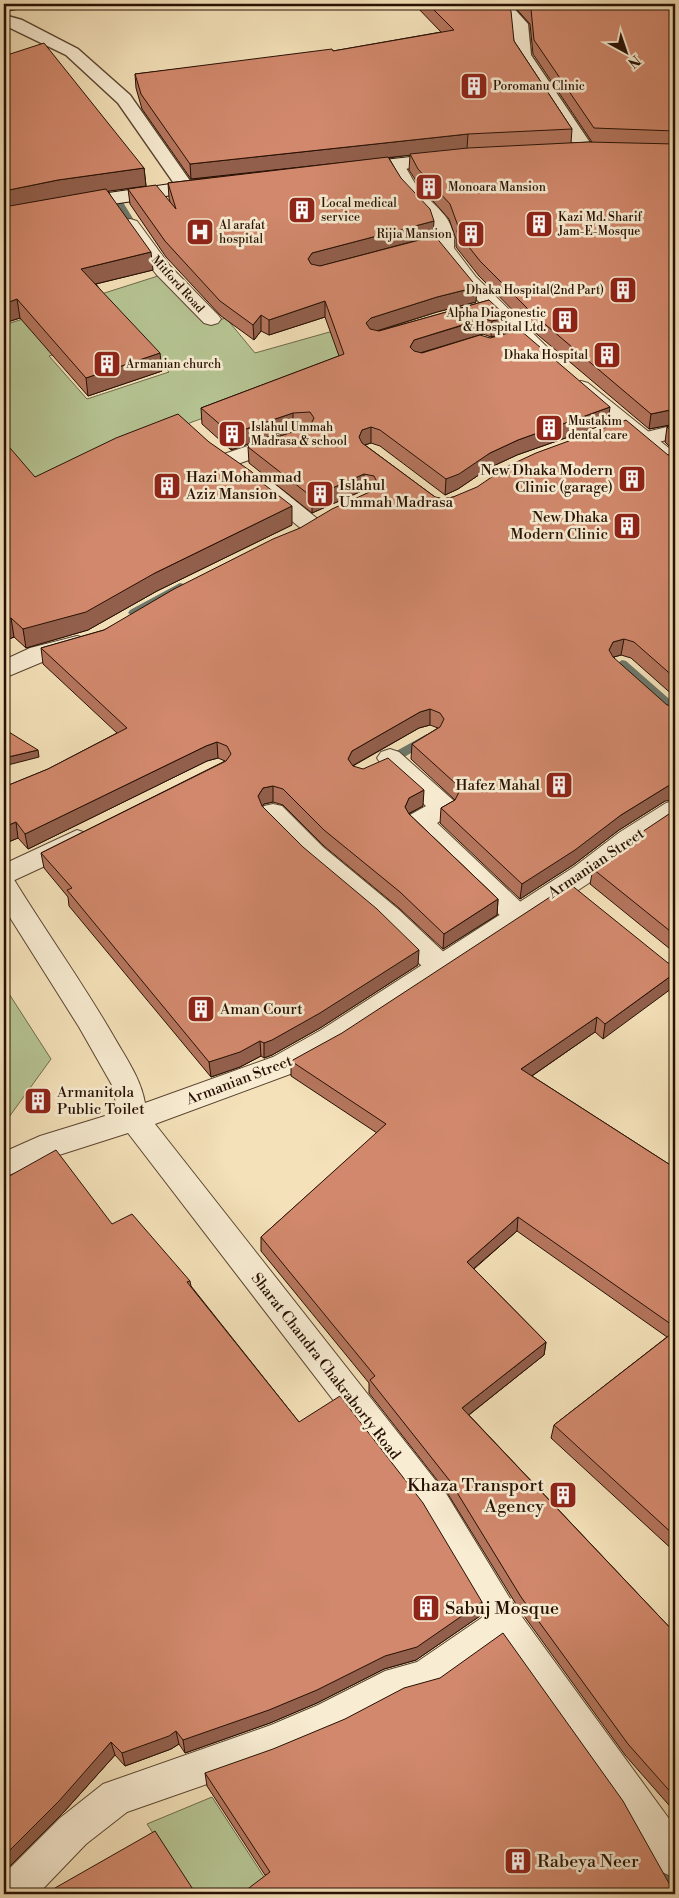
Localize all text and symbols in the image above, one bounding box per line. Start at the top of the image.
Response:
north arrow [602,28,652,78]
text: N [624,51,644,72]
building icon: Poromanu Clinic [459,71,489,101]
place label: Poromanu Clinic [493,79,585,94]
building icon: Monoara Mansion [414,172,444,202]
place label: Monoara Mansion [448,180,546,195]
building icon: Local medical service [287,195,317,225]
place label: Local medical service [321,196,397,225]
building icon: Kazi Md. Sharif Jam-E-Mosque [524,209,554,239]
place label: Kazi Md. Sharif Jam-E-Mosque [557,210,643,239]
hospital icon: Al arafat hospital [185,217,215,247]
place label: Al arafat hospital [218,218,266,247]
building icon: Rijia Mansion [456,219,486,249]
place label: Rijia Mansion [377,227,452,242]
street label: Mitford Road [148,253,207,316]
building icon: Dhaka Hospital(2nd Part) [608,275,638,305]
place label: Dhaka Hospital(2nd Part) [466,283,604,298]
building icon: Alpha Diagonestic & Hospital Ltd. [550,305,580,335]
place label: Alpha Diagonestic & Hospital Ltd. [445,306,546,335]
building icon: Dhaka Hospital [592,340,622,370]
place label: Dhaka Hospital [504,348,588,363]
building icon: Armanian church [92,349,122,379]
place label: Armanian church [125,357,221,372]
building icon: Mustakim dental care [534,413,564,443]
place label: Mustakim dental care [568,414,628,443]
building icon: Islahul Ummah Madrasa & school [217,419,247,449]
place label: Islahul Ummah Madrasa & school [251,420,347,449]
place label: New Dhaka Modern Clinic (garage) [480,461,613,497]
building icon: New Dhaka Modern Clinic (garage) [617,464,647,494]
place label: Hazi Mohammad Aziz Mansion [185,468,302,504]
building icon: Hazi Mohammad Aziz Mansion [152,471,182,501]
place label: Islahul Ummah Madrasa [339,476,454,512]
building icon: Islahul Ummah Madrasa [305,479,335,509]
place label: New Dhaka Modern Clinic [510,508,608,544]
building icon: New Dhaka Modern Clinic [612,511,642,541]
building icon: Hafez Mahal [544,770,574,800]
place label: Hafez Mahal [456,776,541,795]
street label: Armanian Street [544,824,649,903]
building icon: Aman Court [186,994,216,1024]
place label: Aman Court [219,1000,303,1019]
street label: Armanian Street [183,1051,296,1110]
place label: Armanitola Public Toilet [56,1083,145,1119]
building icon: Armanitola Public Toilet [23,1086,53,1116]
street label: Sharat Chandra Chakraborty Road [247,1269,405,1464]
place label: Khaza Transport Agency [407,1474,545,1518]
building icon: Khaza Transport Agency [548,1480,578,1510]
building icon: Sabuj Mosque [411,1593,441,1623]
place label: Sabuj Mosque [445,1597,559,1620]
building icon: Rabeya Neer [503,1846,533,1876]
place label: Rabeya Neer [537,1850,639,1873]

